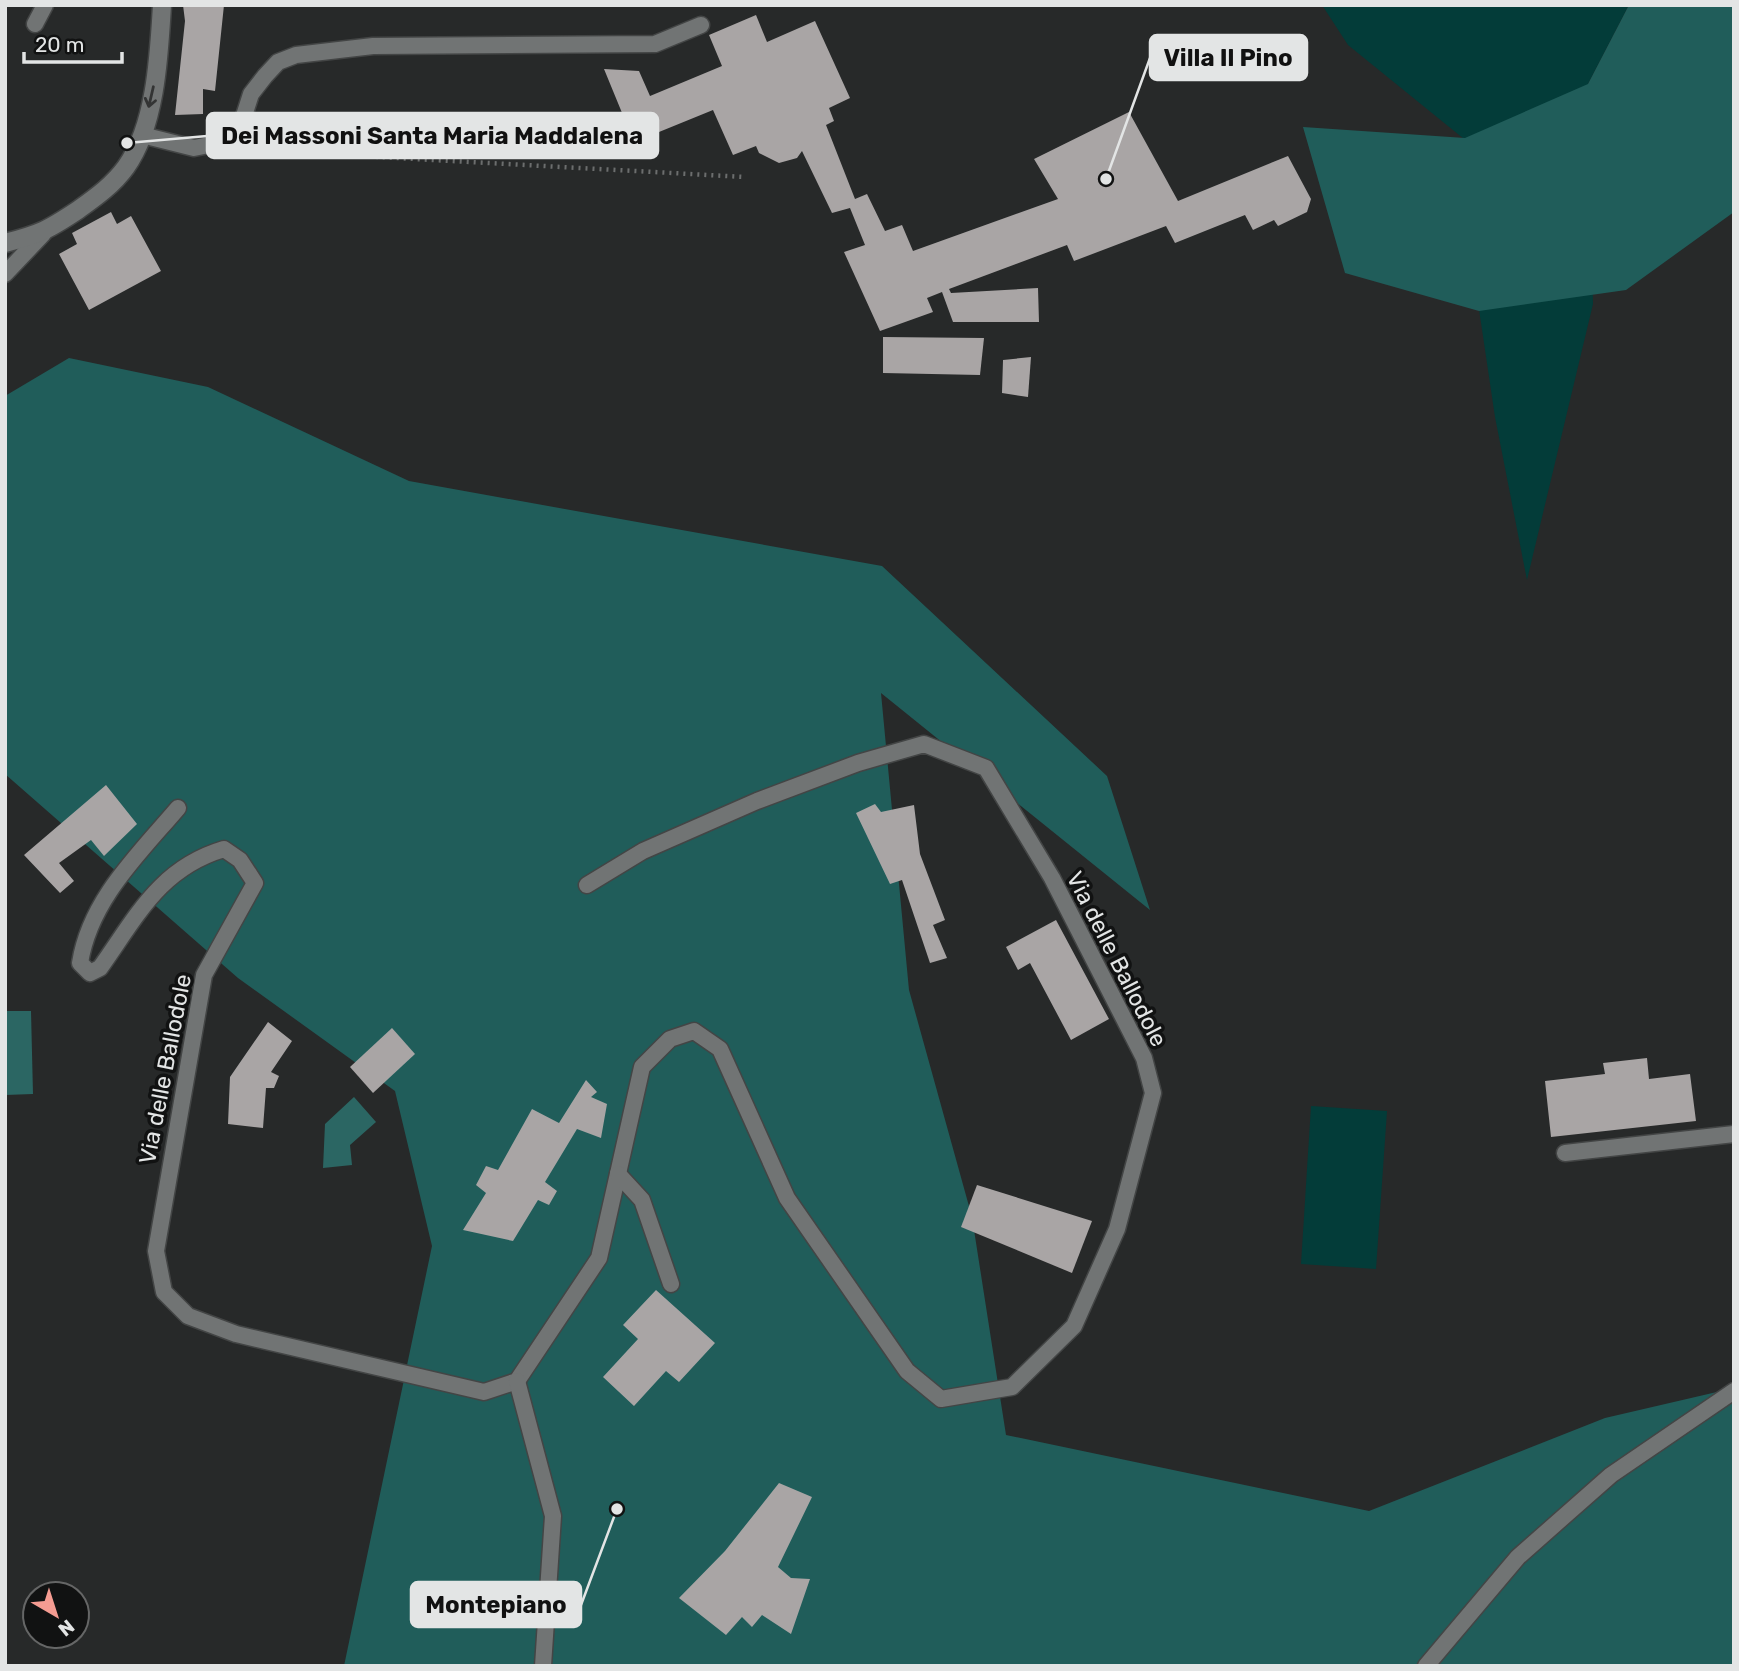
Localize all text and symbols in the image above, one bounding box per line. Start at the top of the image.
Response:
scale bar [24,21,122,65]
text: 20 m [35,32,84,57]
callout: Villa Il Pino [1150,35,1307,80]
text: Villa Il Pino [1163,44,1293,72]
one-way arrow [144,85,157,108]
callout: Dei Massoni Santa Maria Maddalena [207,113,658,158]
text: Dei Massoni Santa Maria Maddalena [221,122,643,150]
street label: Via delle Ballodole [1061,867,1173,1051]
street label: Via delle Ballodole [133,972,197,1166]
north arrow [21,1580,91,1650]
callout: Montepiano [411,1582,581,1627]
text: Montepiano [425,1591,567,1619]
text: N [54,1615,79,1641]

